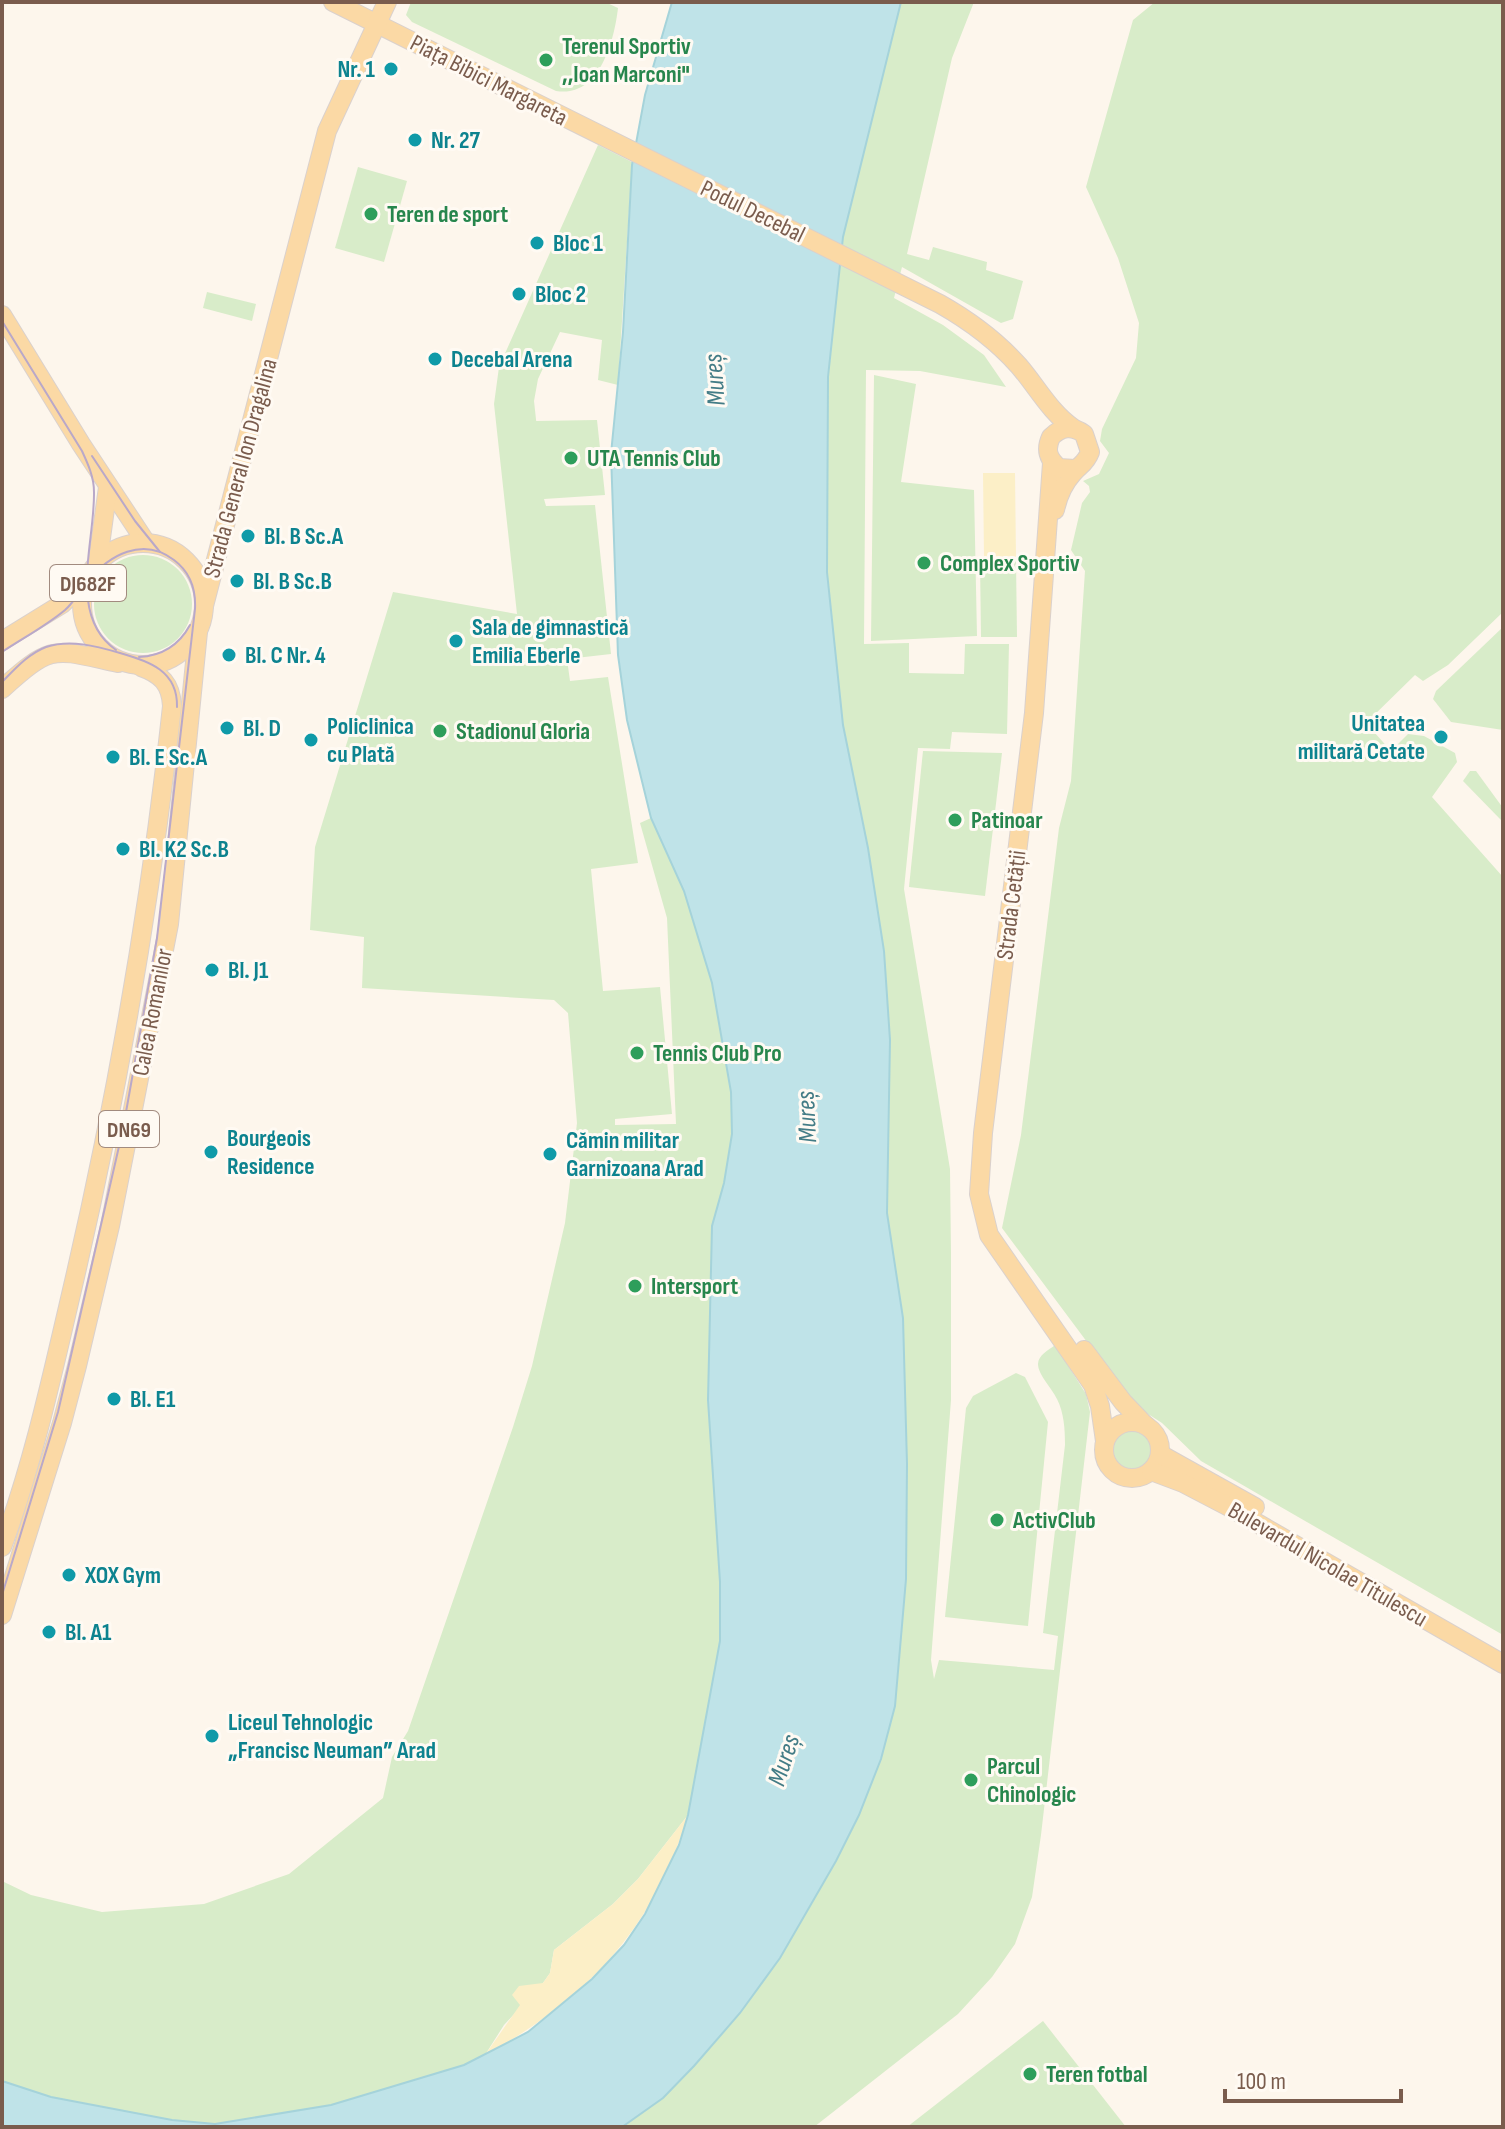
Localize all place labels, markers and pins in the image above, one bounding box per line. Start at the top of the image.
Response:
place label: Terenul Sportiv ,,Ioan Marconi" [562,32,691,89]
marker: Terenul Sportiv ,,Ioan Marconi" [537,51,555,69]
place label: Nr. 1 [338,55,376,84]
marker: Nr. 1 [382,60,400,78]
place label: Nr. 27 [431,126,481,155]
marker: Nr. 27 [406,131,424,149]
place label: Teren de sport [387,200,508,229]
marker: Teren de sport [362,205,380,223]
place label: Bloc 1 [553,229,604,258]
marker: Bloc 1 [528,234,546,252]
place label: Bloc 2 [535,280,586,309]
marker: Bloc 2 [510,285,528,303]
place label: Decebal Arena [451,345,572,374]
marker: Decebal Arena [426,350,444,368]
place label: UTA Tennis Club [587,444,721,473]
marker: UTA Tennis Club [562,449,580,467]
place label: Bl. B Sc.A [264,522,344,551]
marker: Bl. B Sc.A [239,527,257,545]
place label: Complex Sportiv [940,549,1080,578]
marker: Complex Sportiv [915,554,933,572]
place label: Bl. B Sc.B [253,567,332,596]
marker: Bl. B Sc.B [228,572,246,590]
place label: Sala de gimnastică Emilia Eberle [472,613,629,670]
marker: Sala de gimnastică Emilia Eberle [447,632,465,650]
place label: Bl. C Nr. 4 [245,641,326,670]
marker: Bl. C Nr. 4 [220,646,238,664]
place label: Unitatea militară Cetate [1298,709,1425,766]
place label: Policlinica cu Plată [327,712,414,769]
place label: Bl. D [243,714,281,743]
place label: Stadionul Gloria [456,717,590,746]
marker: Bl. D [218,719,236,737]
marker: Stadionul Gloria [431,722,449,740]
marker: Unitatea militară Cetate [1432,728,1450,746]
marker: Policlinica cu Plată [302,731,320,749]
place label: Bl. E Sc.A [129,743,208,772]
marker: Bl. E Sc.A [104,748,122,766]
place label: Patinoar [971,806,1043,835]
marker: Patinoar [946,811,964,829]
place label: Bl. K2 Sc.B [139,835,229,864]
marker: Bl. K2 Sc.B [114,840,132,858]
place label: Bl. J1 [228,956,269,985]
marker: Bl. J1 [203,961,221,979]
place label: Tennis Club Pro [653,1039,782,1068]
marker: Tennis Club Pro [628,1044,646,1062]
place label: Bourgeois Residence [227,1124,315,1181]
place label: Cămin militar Garnizoana Arad [566,1126,704,1183]
marker: Bourgeois Residence [202,1143,220,1161]
marker: Cămin militar Garnizoana Arad [541,1145,559,1163]
place label: Intersport [651,1272,738,1301]
marker: Intersport [626,1277,644,1295]
place label: Bl. E1 [130,1385,176,1414]
marker: Bl. E1 [105,1390,123,1408]
place label: ActivClub [1012,1506,1096,1535]
marker: ActivClub [988,1511,1006,1529]
place label: XOX Gym [84,1561,161,1590]
marker: XOX Gym [60,1566,78,1584]
place label: Bl. A1 [65,1618,112,1647]
marker: Bl. A1 [40,1623,58,1641]
place label: Liceul Tehnologic „Francisc Neuman” Arad [228,1708,436,1765]
marker: Liceul Tehnologic „Francisc Neuman” Arad [203,1727,221,1745]
place label: Parcul Chinologic [987,1752,1076,1809]
marker: Parcul Chinologic [962,1771,980,1789]
place label: Teren fotbal [1046,2060,1148,2089]
marker: Teren fotbal [1021,2065,1039,2083]

